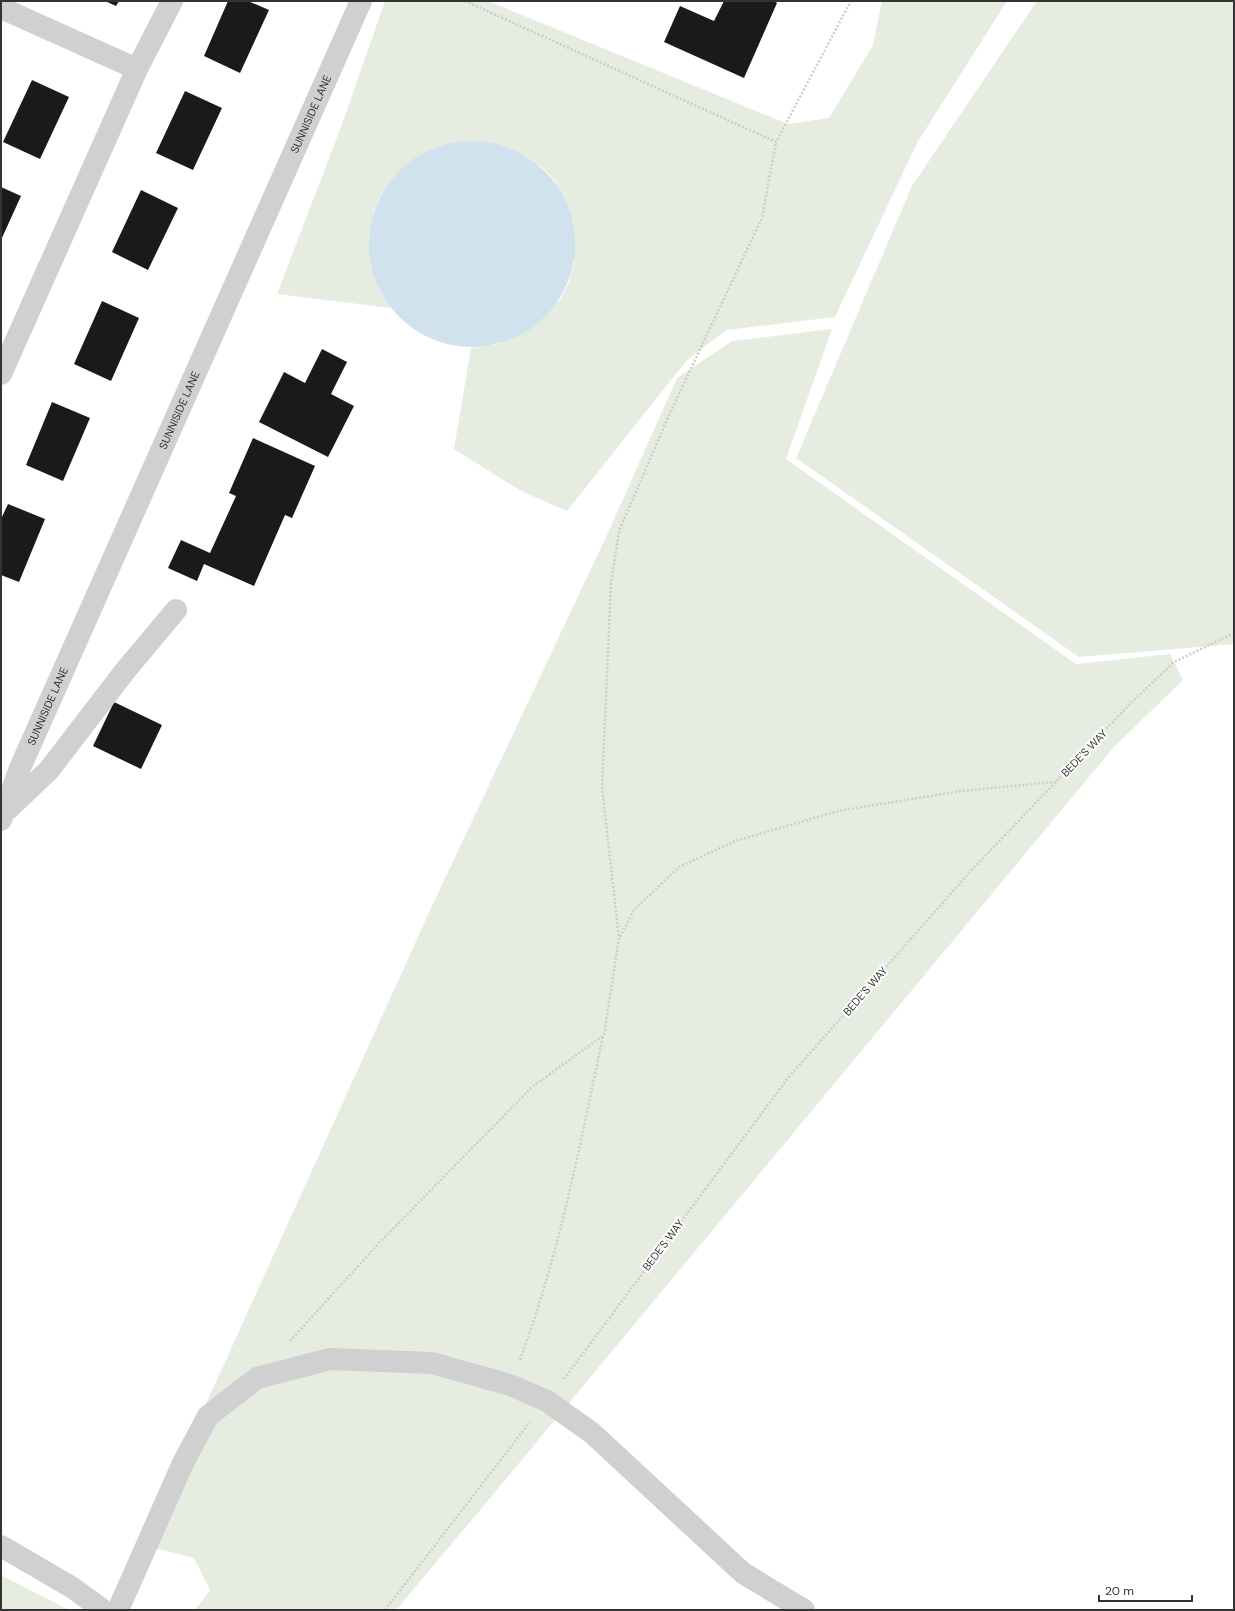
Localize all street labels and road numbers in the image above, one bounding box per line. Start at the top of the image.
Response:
street label: SUNNISIDE LANE [287,73,334,155]
street label: SUNNISIDE LANE [156,369,203,451]
street label: SUNNISIDE LANE [24,665,71,747]
street label: BEDE'S WAY [1058,726,1110,780]
street label: BEDE'S WAY [840,963,891,1018]
street label: BEDE'S WAY [639,1216,687,1273]

